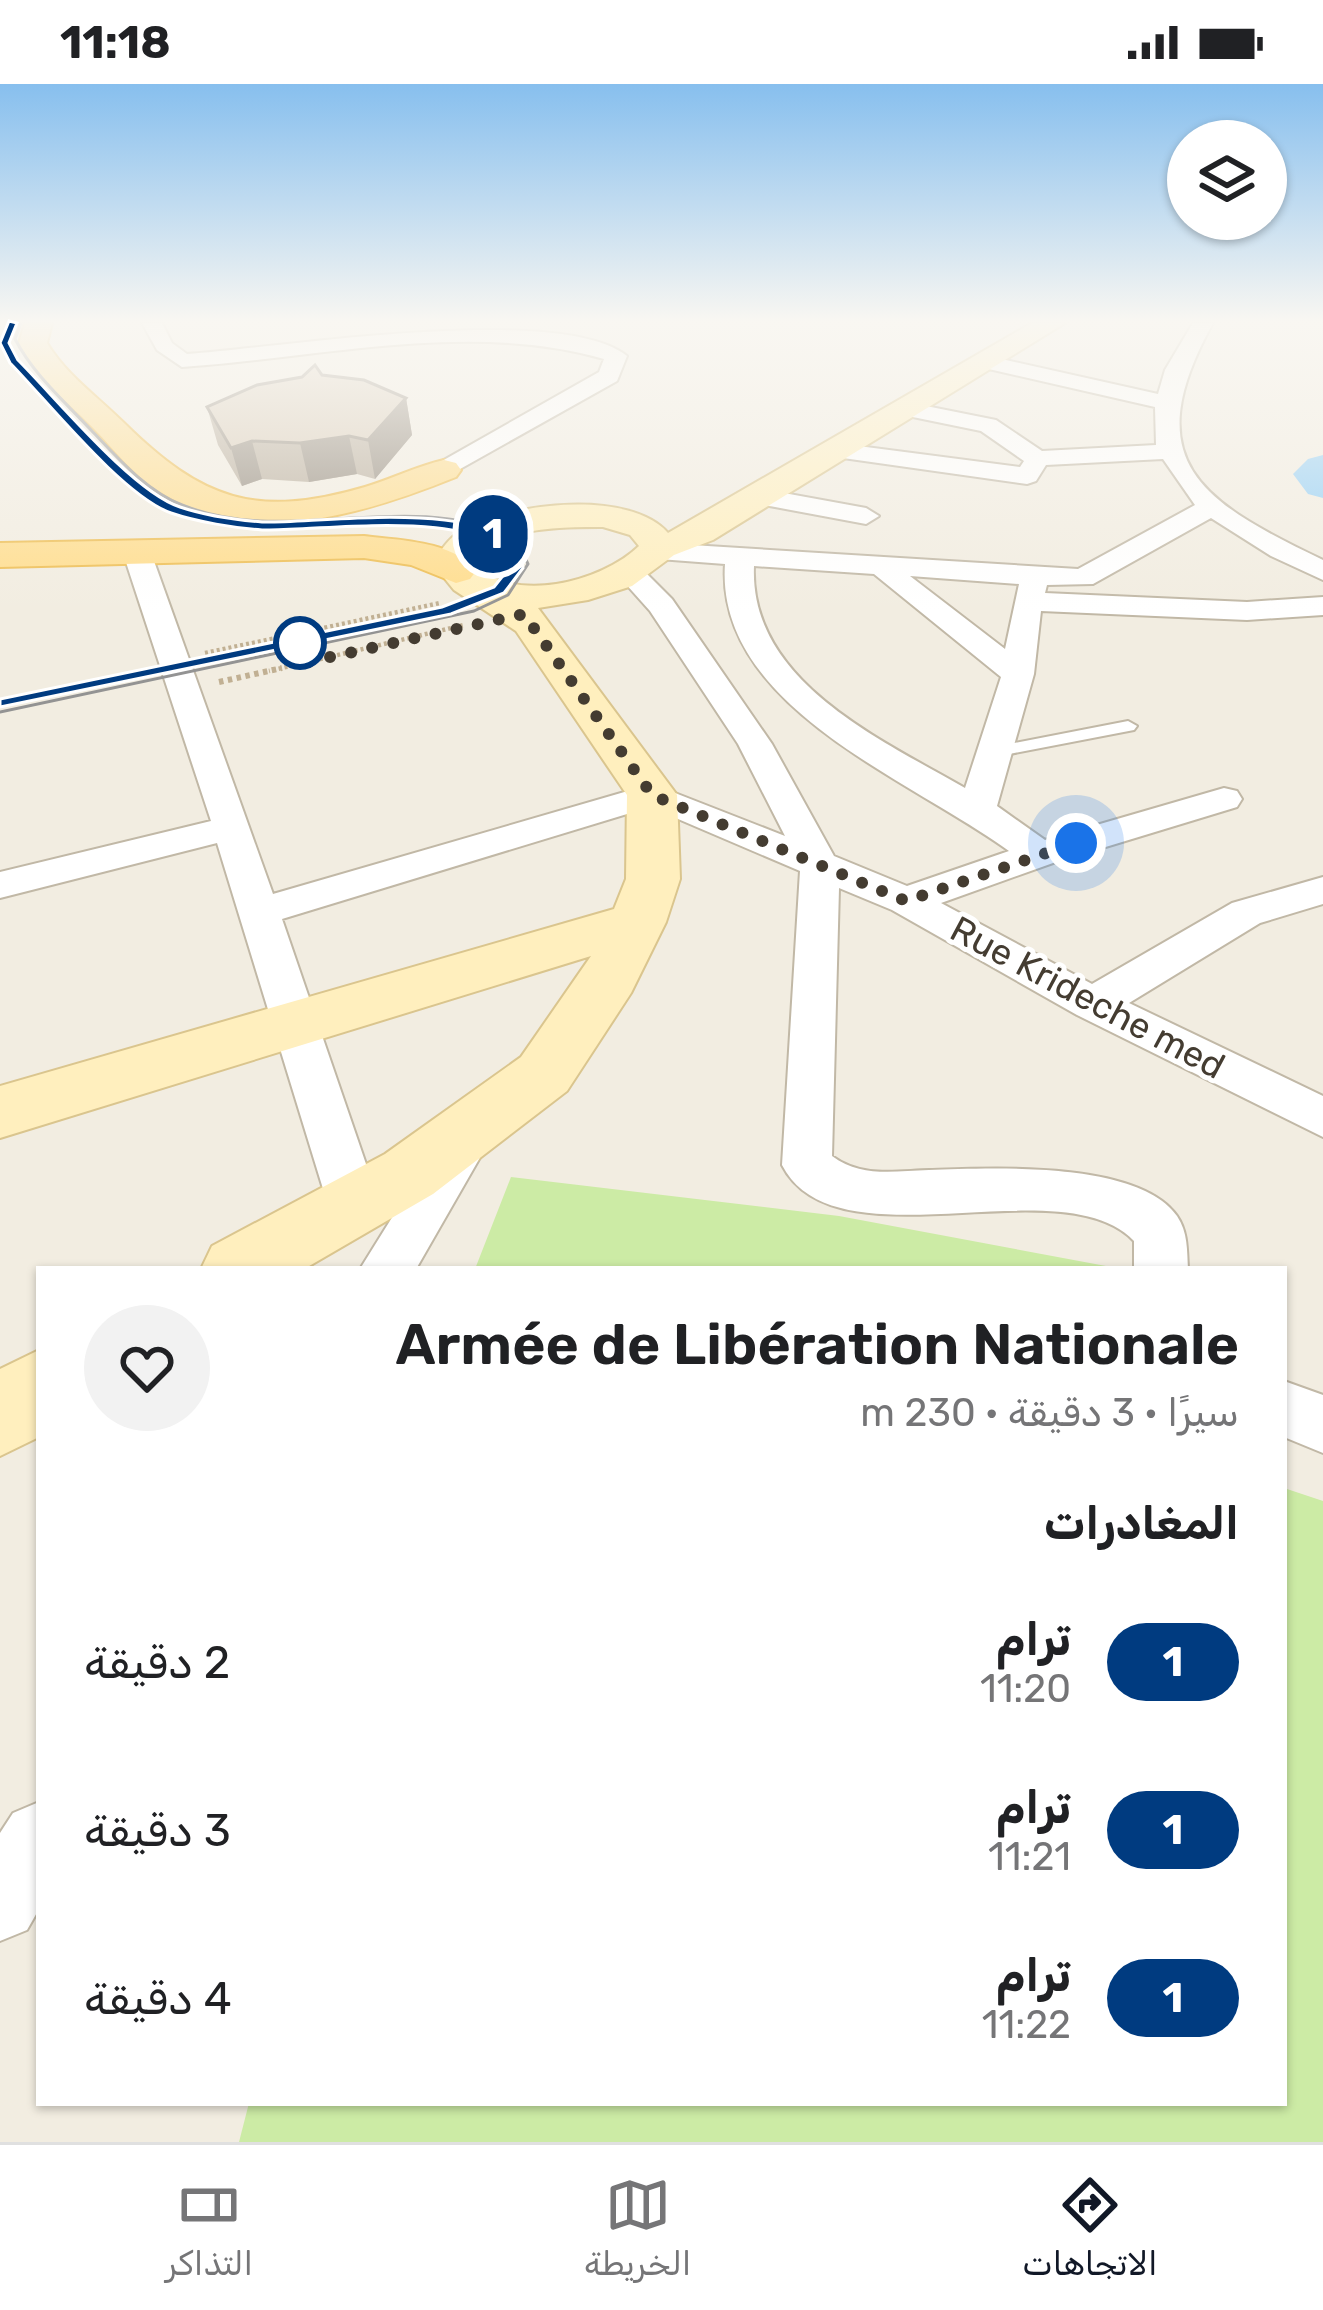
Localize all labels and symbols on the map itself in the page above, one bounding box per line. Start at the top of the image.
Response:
line badge: 1 [454,495,532,573]
unlabelled marker [275,618,325,668]
your location [1046,813,1106,873]
street label: Rue Krideche med [943,907,1232,1088]

